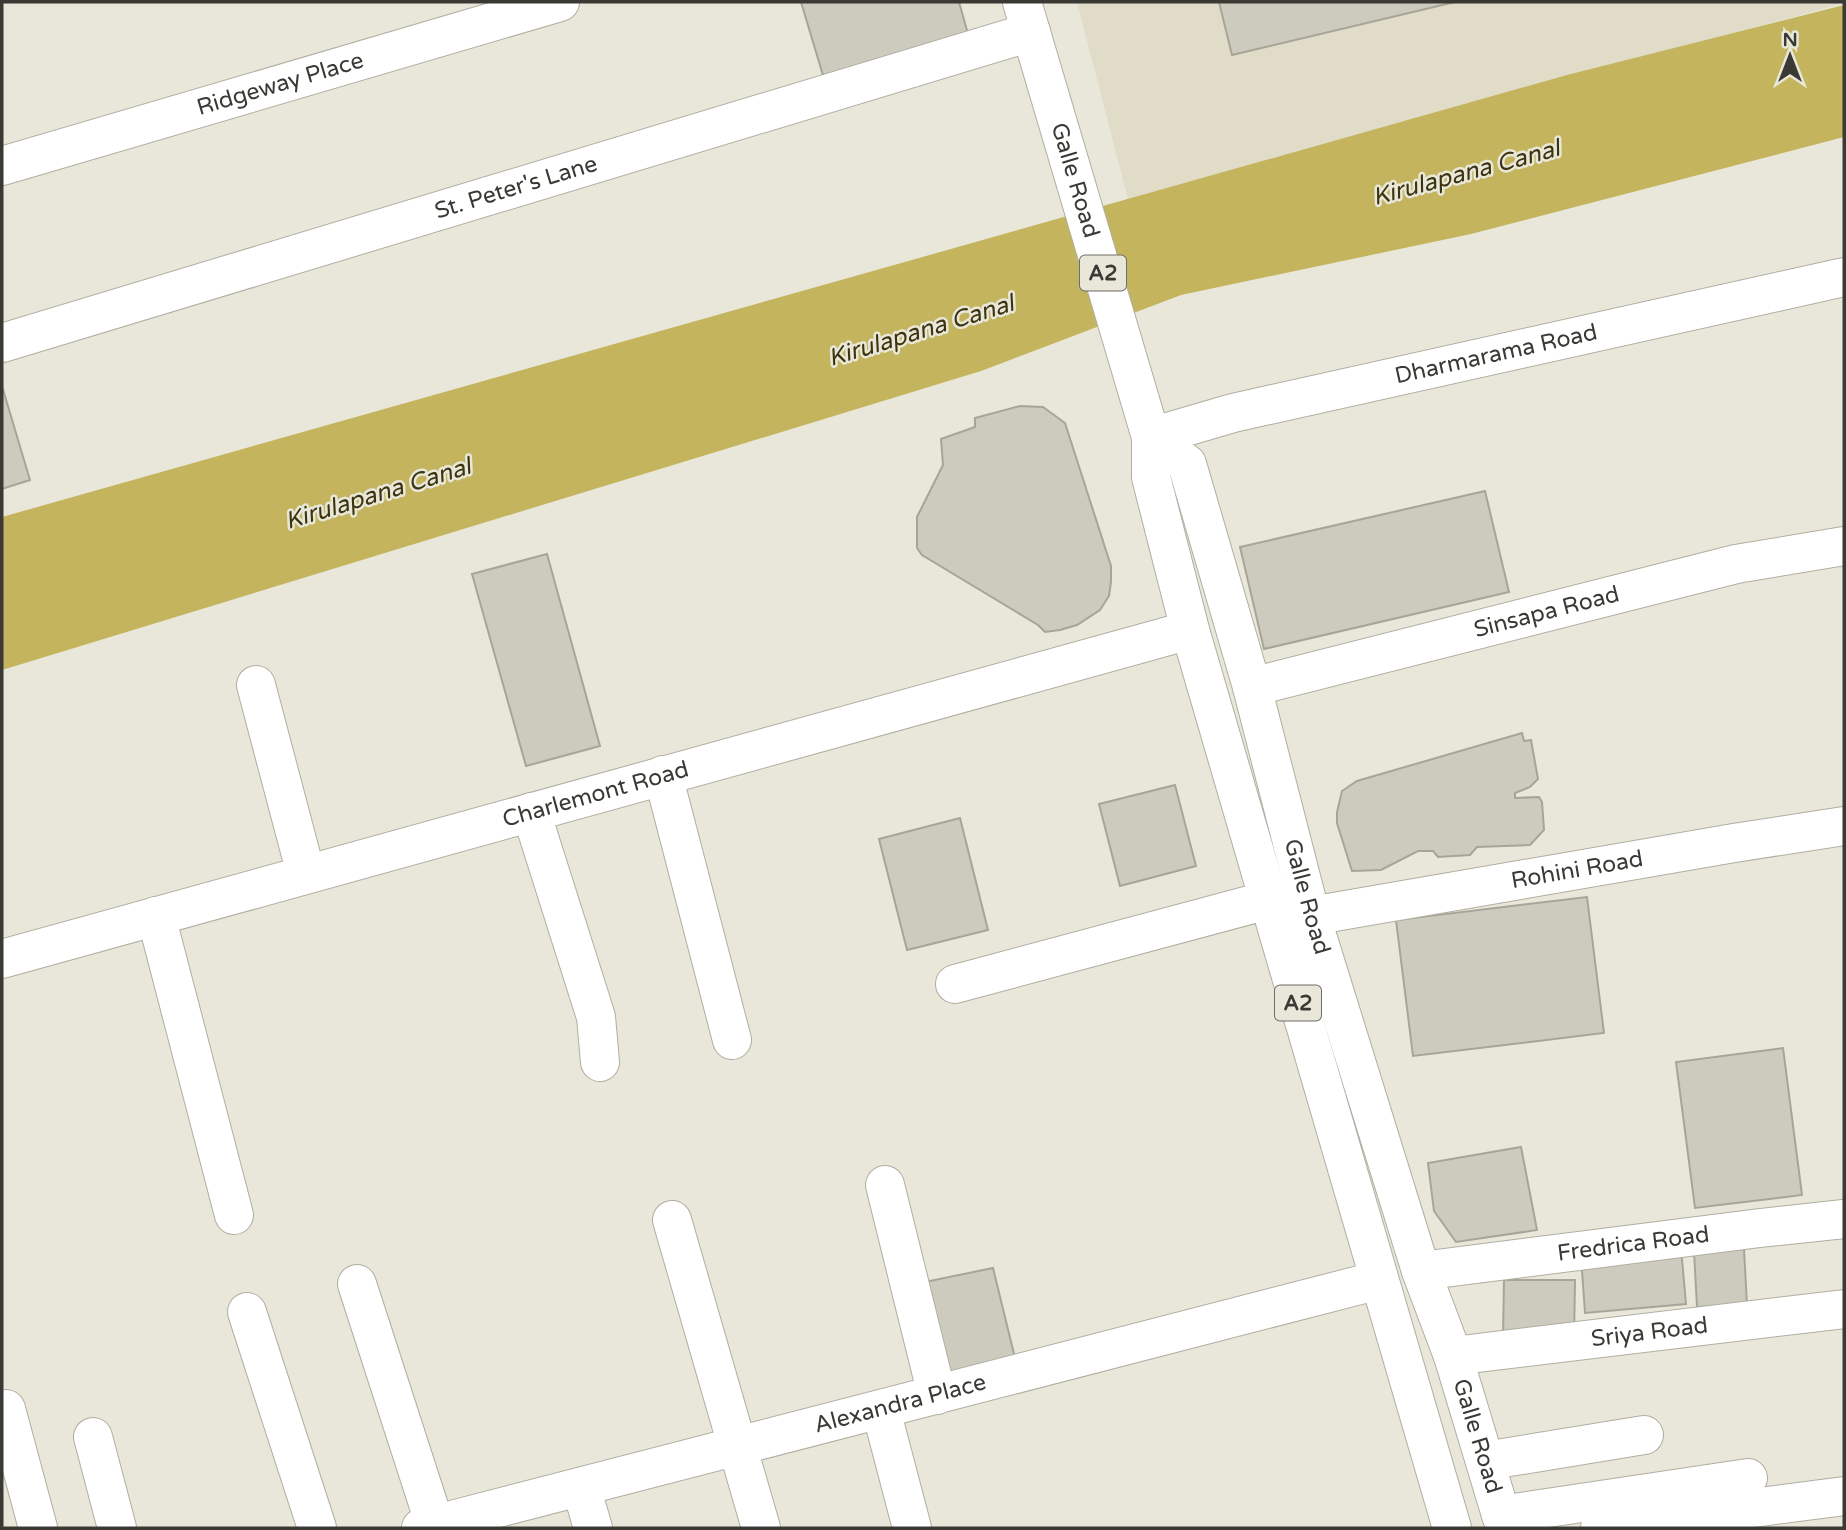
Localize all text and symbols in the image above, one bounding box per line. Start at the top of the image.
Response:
north arrow [1755,21,1825,91]
text: N [1782,29,1798,51]
street label: Ridgeway Place [194,46,367,122]
street label: Galle Road [1045,119,1105,241]
water label: Kirulapana Canal [1369,133,1566,212]
street label: St. Peter's Lane [431,150,601,225]
road number: A2 [1080,256,1126,290]
water label: Kirulapana Canal [825,288,1020,373]
street label: Dharmarama Road [1392,318,1600,390]
water label: Kirulapana Canal [282,451,477,536]
street label: Sinsapa Road [1471,580,1622,644]
street label: Charlemont Road [499,755,692,834]
street label: Galle Road [1278,836,1336,958]
street label: Rohini Road [1509,845,1645,895]
road number: A2 [1275,986,1321,1020]
street label: Fredrica Road [1556,1221,1711,1268]
street label: Sriya Road [1590,1311,1710,1353]
street label: Alexandra Place [811,1368,989,1440]
street label: Galle Road [1447,1375,1508,1497]

